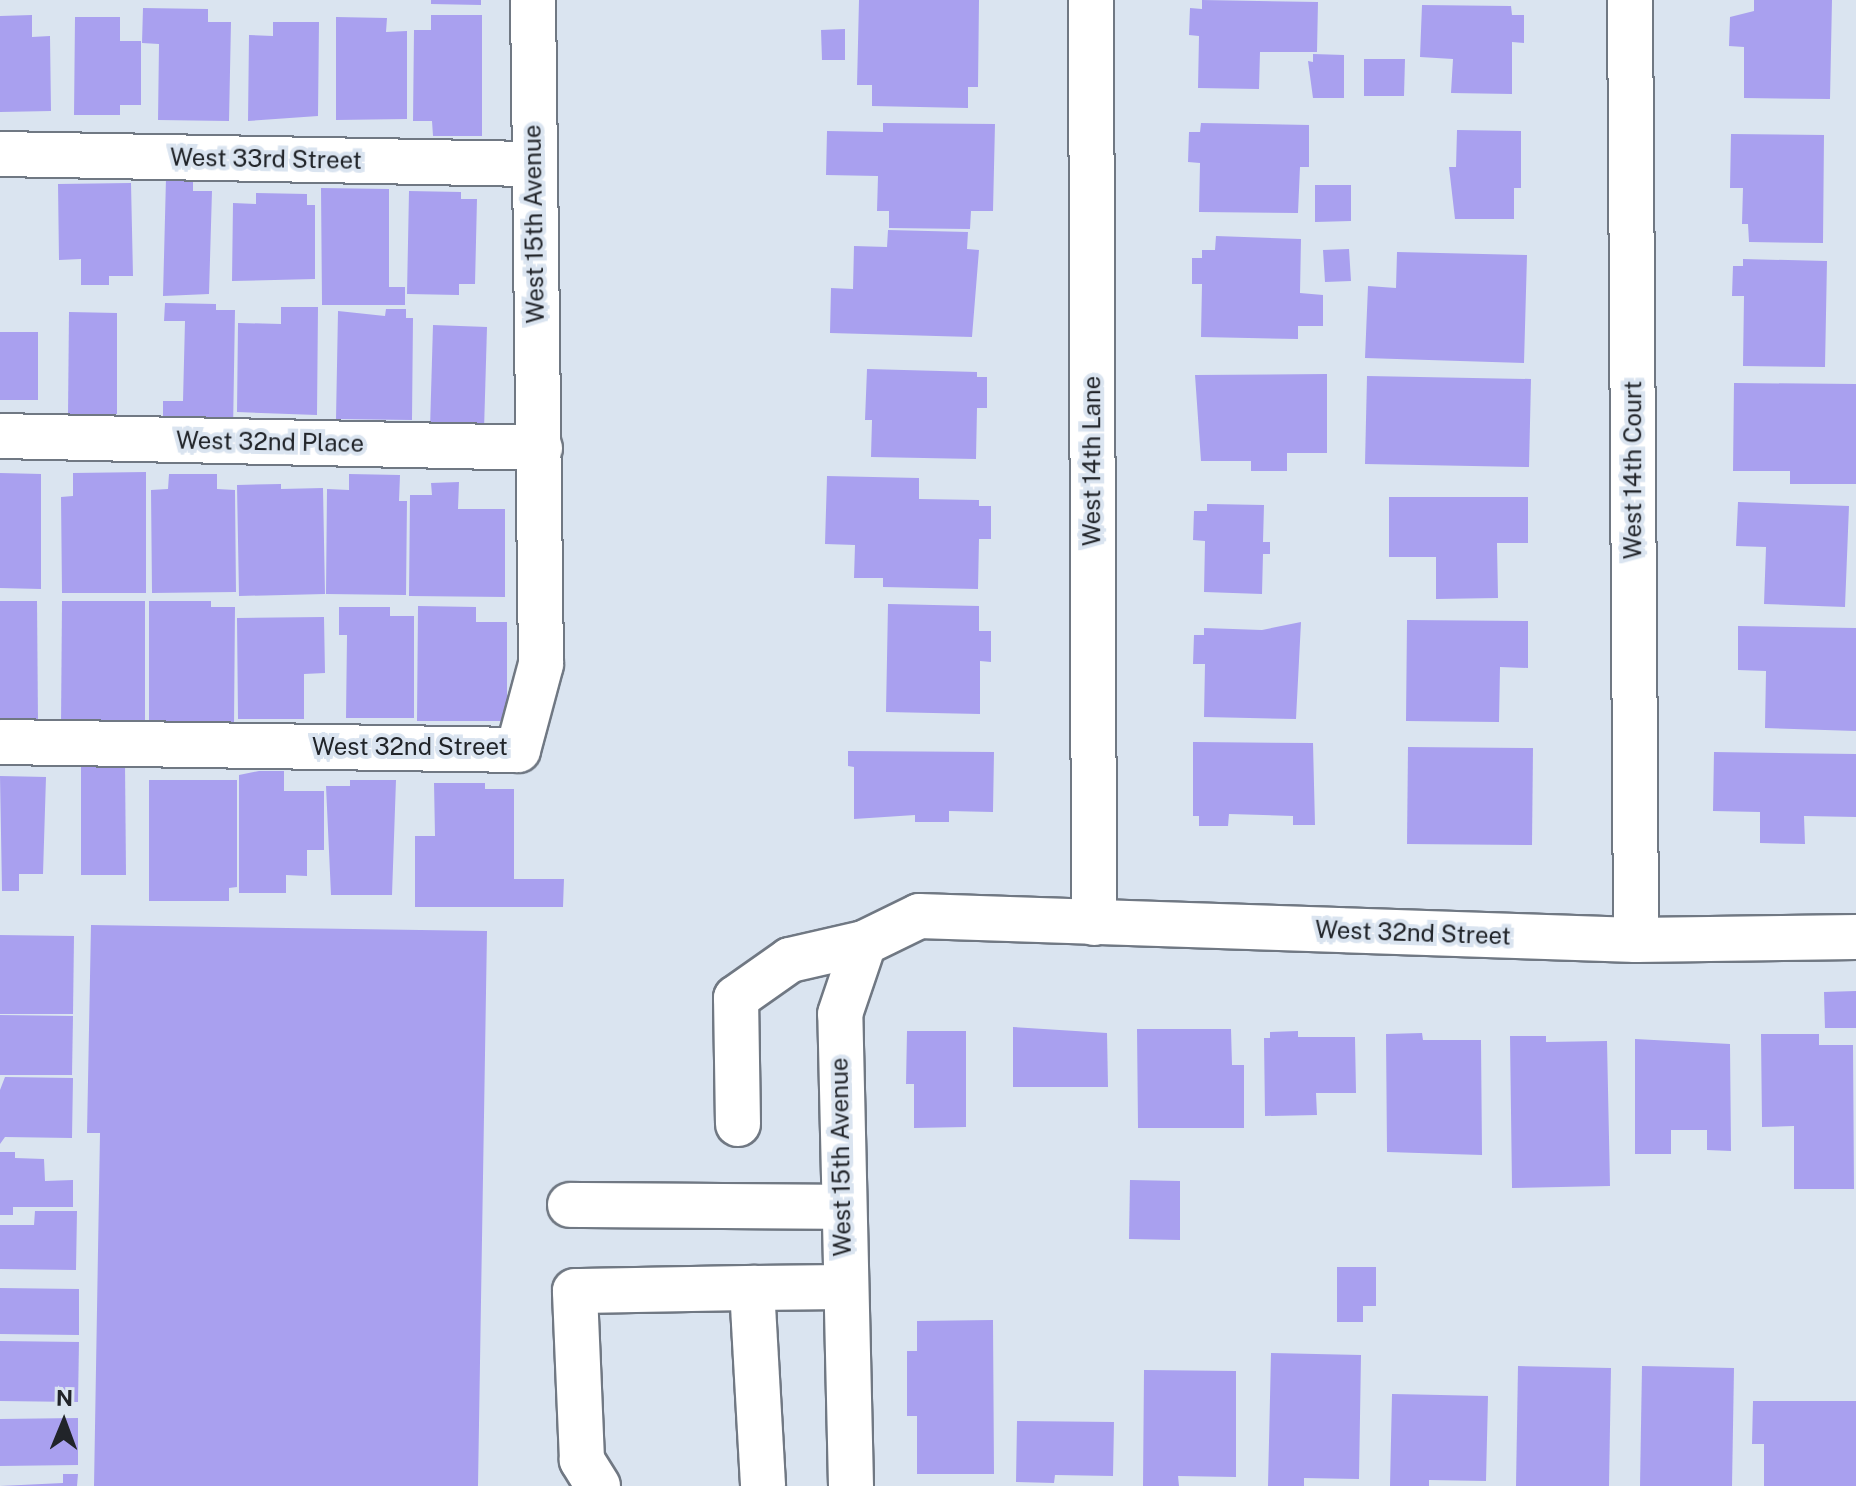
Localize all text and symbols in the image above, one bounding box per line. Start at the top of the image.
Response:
street label: West 15th Avenue [518,124,550,324]
street label: West 33rd Street [170,143,362,175]
street label: West 14th Lane [1078,376,1106,546]
street label: West 14th Court [1619,381,1647,559]
street label: West 32nd Place [176,426,364,458]
street label: West 32nd Street [312,733,508,761]
street label: West 32nd Street [1315,915,1511,951]
street label: West 15th Avenue [825,1057,857,1257]
north arrow [24,1382,104,1462]
text: N [56,1385,73,1411]

